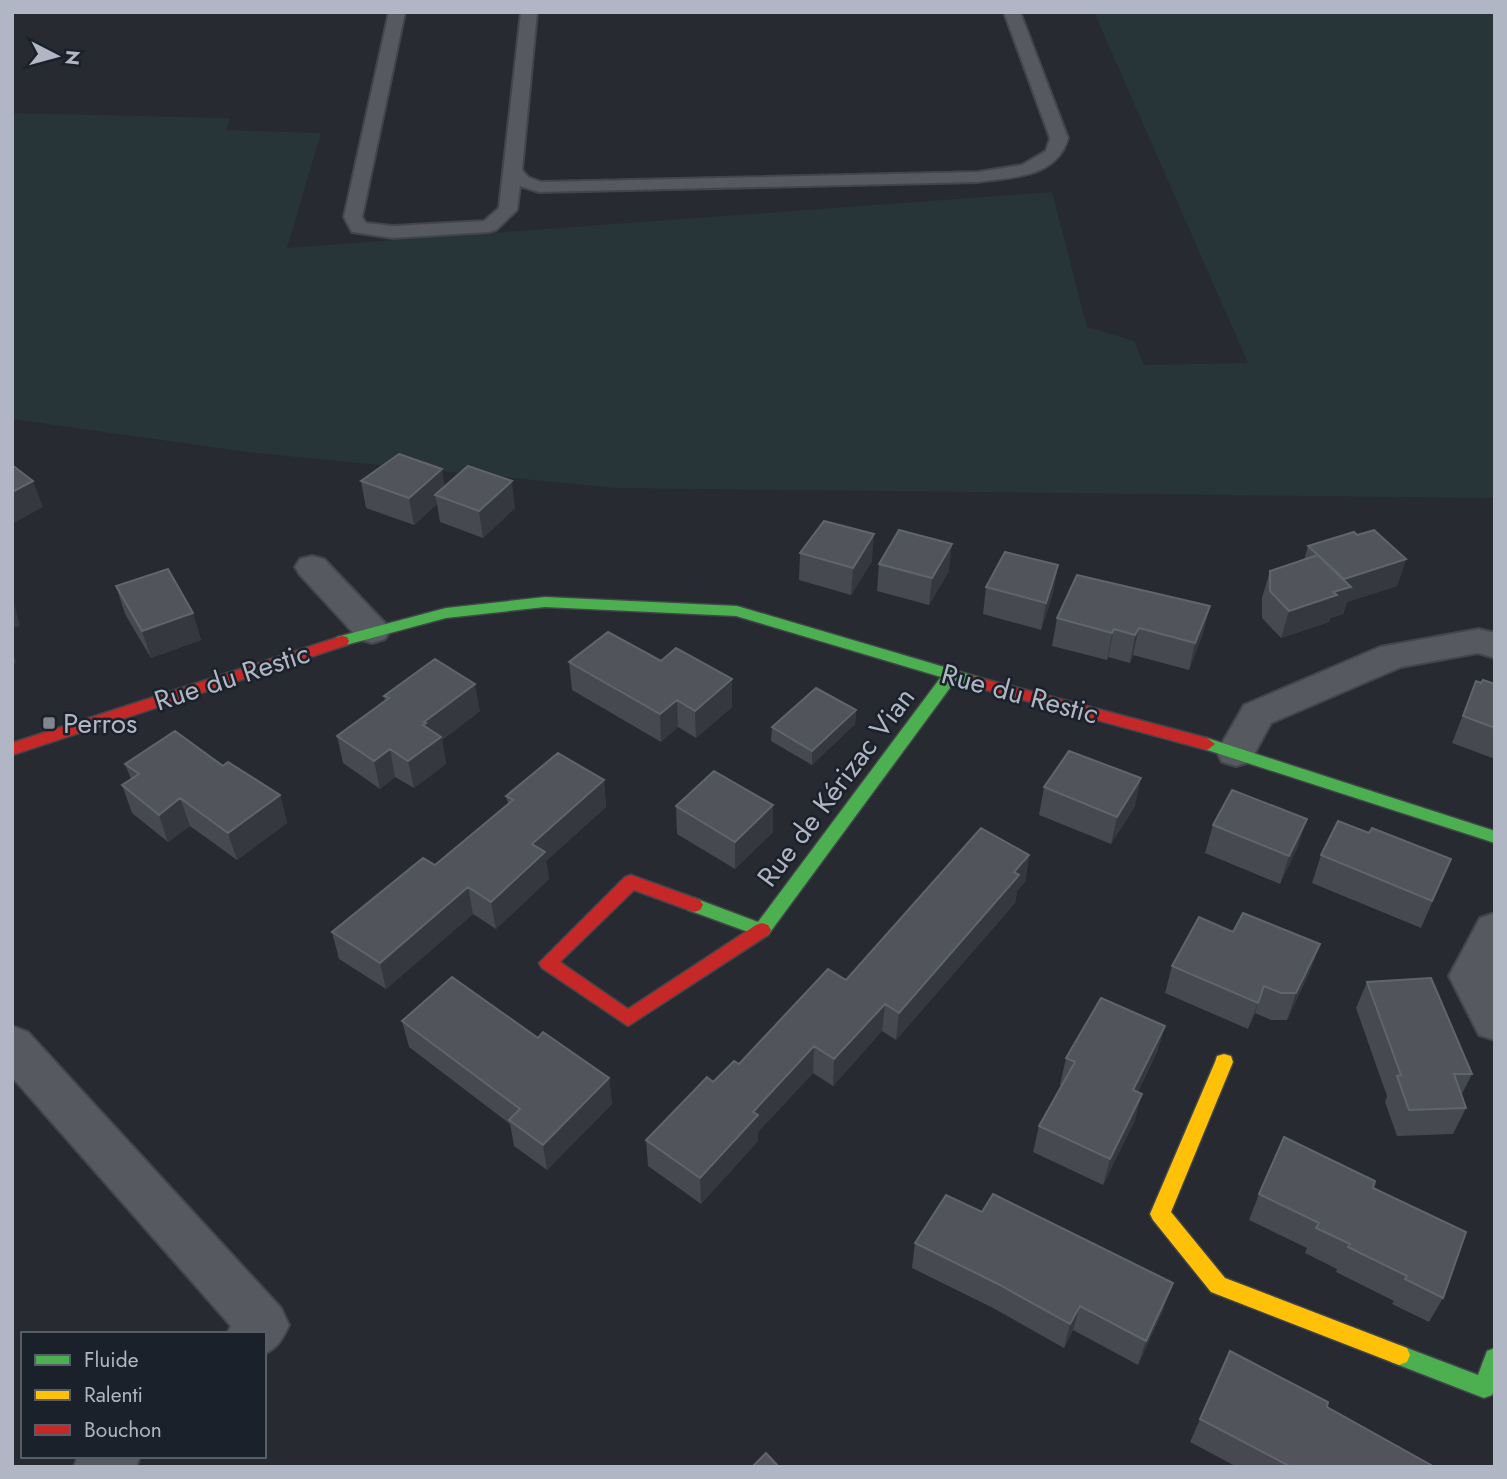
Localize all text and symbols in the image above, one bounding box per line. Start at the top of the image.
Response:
north arrow [21,21,91,91]
text: N [58,49,87,67]
street label: Rue du Restic [149,633,315,721]
street label: Rue du Restic [937,653,1103,735]
street label: Rue de Kérizac Vian [747,679,925,895]
place label: Perros [63,703,137,744]
marker: Perros [41,715,57,731]
legend [21,1332,266,1458]
text: Fluide [84,1345,139,1375]
text: Ralenti [84,1380,143,1410]
text: Bouchon [84,1415,162,1445]

